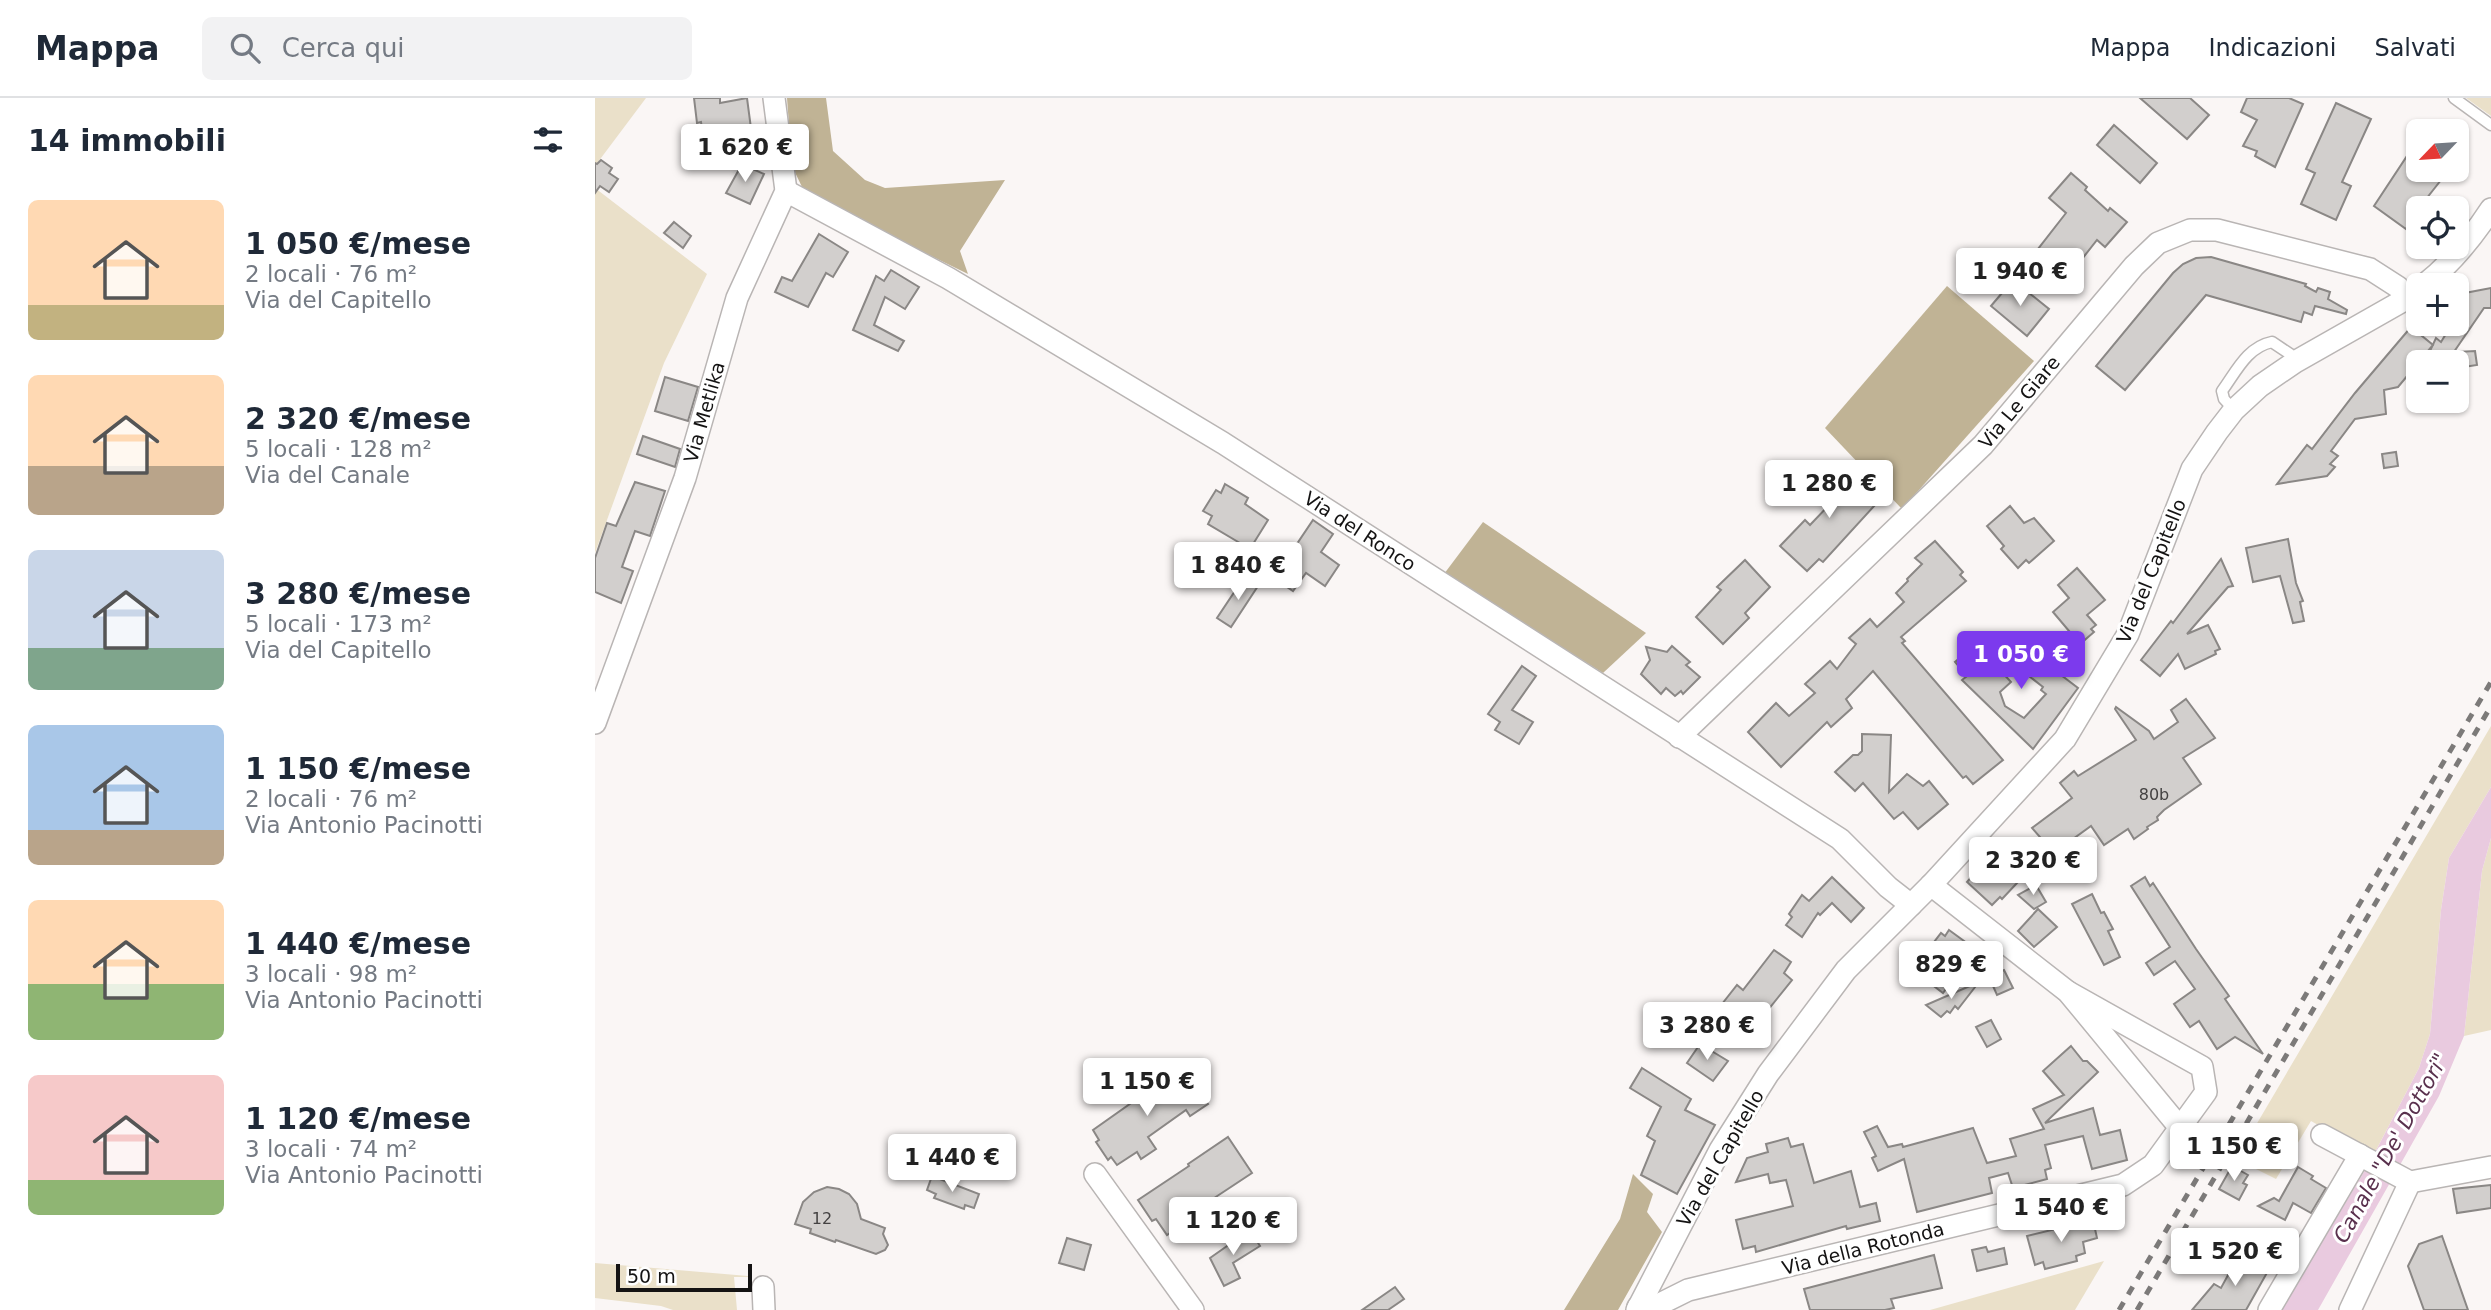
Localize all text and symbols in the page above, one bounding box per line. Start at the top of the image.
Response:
search box [202,17,692,80]
text: Mappa [35,29,160,68]
icon: search [226,29,264,67]
text: Cerca qui [282,33,405,63]
text: Mappa [2090,34,2170,62]
text: Indicazioni [2208,34,2336,62]
text: Salvati [2374,34,2456,62]
north arrow [2406,119,2469,182]
map controls [2406,119,2469,413]
icon: filters [529,121,567,159]
text: 14 immobili [28,123,226,158]
pin: 1 620 € [680,125,810,184]
text: 1 620 € [697,134,793,160]
button: locate [2406,196,2469,259]
text: 1 050 €/mese [245,226,471,261]
icon: home [84,228,168,312]
pin: 1 940 € [1955,248,2085,308]
text: 1 940 € [1972,258,2068,284]
text: 2 locali · 76 m² [245,261,417,287]
button: + [2406,273,2469,336]
text: Via del Capitello [245,287,432,313]
button: − [2406,350,2469,413]
street label: Via Le Giare [1974,351,2064,453]
street label: Via Metlika [679,359,729,465]
text: 2 320 €/mese [245,401,471,436]
icon: home [84,403,168,487]
text: 5 locali · 128 m² [245,436,432,462]
pin: 1 280 € [1764,460,1894,520]
text: Via del Canale [245,462,410,488]
text: 1 280 € [1781,470,1877,496]
street label: Via del Ronco [1300,487,1420,575]
street label: Via del Capitello [2112,495,2190,647]
pin: 1 840 € [1173,542,1303,602]
text: 1 840 € [1190,552,1286,578]
text: 3 280 €/mese [245,576,471,611]
icon: home [84,578,168,662]
text: 5 locali · 173 m² [245,611,432,637]
pin: 1 050 € [1956,632,2086,691]
text: Via del Capitello [245,637,432,663]
text: 1 050 € [1973,641,2069,667]
text: 1 150 €/mese [245,751,471,786]
icon: home [84,753,168,837]
house number: 80b [2139,785,2169,804]
text: 2 locali · 76 m² [245,786,417,812]
text: Via Antonio Pacinotti [245,812,483,838]
pin: 2 320 € [1968,838,2098,897]
text: 2 320 € [1985,847,2081,873]
text: 1 440 €/mese [245,926,471,961]
icon: home [84,928,168,1012]
pin: 829 € [1902,942,2000,1001]
text: 829 € [1915,951,1987,977]
text: 3 locali · 98 m² [245,961,417,987]
text: Via Antonio Pacinotti [245,987,483,1013]
pin: 3 280 € [1642,1002,1772,1062]
text: 3 280 € [1659,1012,1755,1038]
water label: Canale "De' Dottori" [2329,1049,2453,1247]
pin: 1 150 € [1082,1058,1212,1118]
text: 1 150 € [1099,1068,1195,1094]
street label: Via del Capitello [1672,1086,1768,1230]
text: 1 120 €/mese [245,1101,471,1136]
icon: home [84,1103,168,1187]
pin: 1 150 € [2169,1124,2299,1183]
text: 1 150 € [2186,1133,2282,1159]
pin: 1 440 € [887,1134,1017,1194]
text: 3 locali · 74 m² [245,1136,417,1162]
text: 1 440 € [904,1144,1000,1170]
text: Via Antonio Pacinotti [245,1162,483,1188]
pin: 1 540 € [1996,1184,2126,1244]
text: 1 540 € [2013,1194,2109,1220]
pin: 1 120 € [1168,1198,1298,1257]
text: 1 120 € [1185,1207,1281,1233]
house number: 12 [812,1209,832,1228]
street label: Via della Rotonda [1780,1217,1946,1279]
pin: 1 520 € [2170,1228,2300,1288]
text: 1 520 € [2187,1238,2283,1264]
scale bar [616,1261,753,1293]
text: 50 m [627,1265,676,1287]

